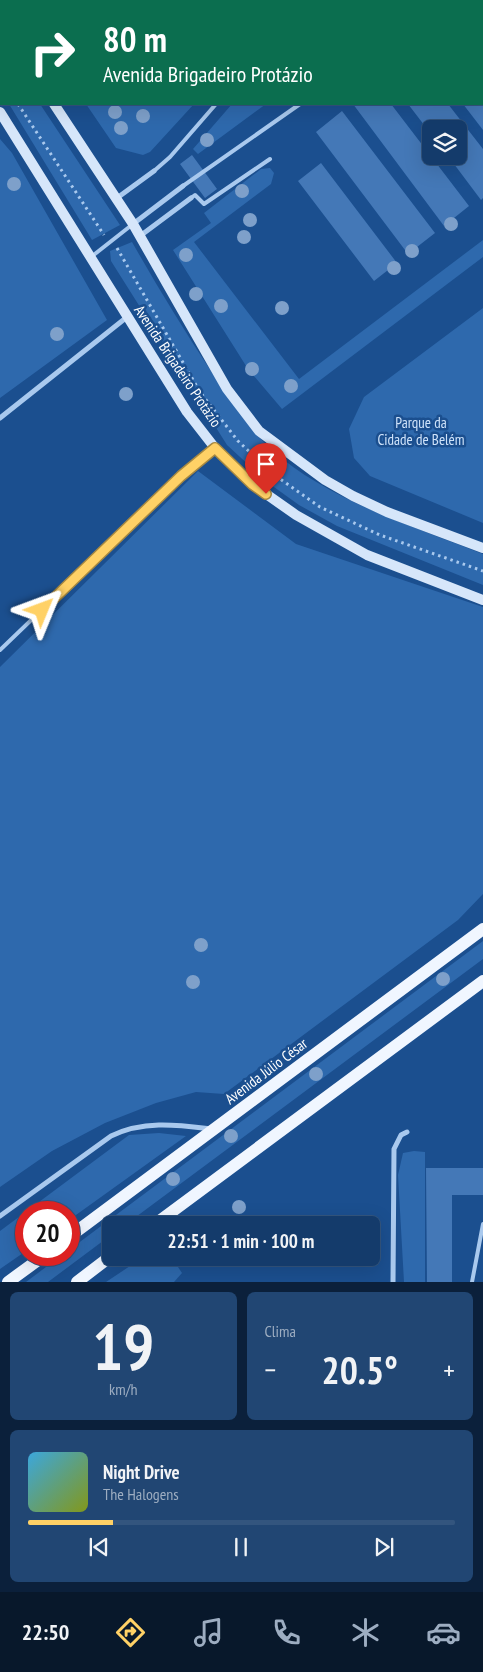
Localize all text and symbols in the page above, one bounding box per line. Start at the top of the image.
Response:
text: 80 m [103,16,167,62]
icon: right [20,20,85,85]
text: Avenida Brigadeiro Protázio [103,60,313,88]
map controls [422,120,467,165]
button: layers [422,120,467,165]
street label: Avenida Brigadeiro Protázio [130,301,226,431]
park label: Parque da Cidade de Belém [377,413,465,449]
pin [245,443,287,494]
icon: arrive [252,450,280,478]
position arrow [15,583,67,635]
street label: Avenida Júlio César [221,1033,312,1108]
speed limit sign: 20 [15,1201,80,1266]
text: 22:51 · 1 min · 100 m [168,1229,314,1253]
text: 19 [92,1304,154,1388]
text: Clima [265,1321,296,1341]
text: 20.5° [322,1345,398,1394]
text: − [265,1351,276,1388]
text: + [443,1351,455,1388]
text: km/h [109,1379,137,1399]
text: Night Drive [103,1460,180,1484]
text: The Halogens [103,1484,179,1504]
icon: previous [85,1533,113,1561]
icon: pause [227,1533,255,1561]
icon: next [370,1533,398,1561]
icon: directions [113,1615,148,1650]
icon: music [191,1615,226,1650]
icon: phone [269,1615,304,1650]
icon: climate [348,1615,383,1650]
icon: car [426,1615,461,1650]
text: 22:50 [22,1618,69,1646]

